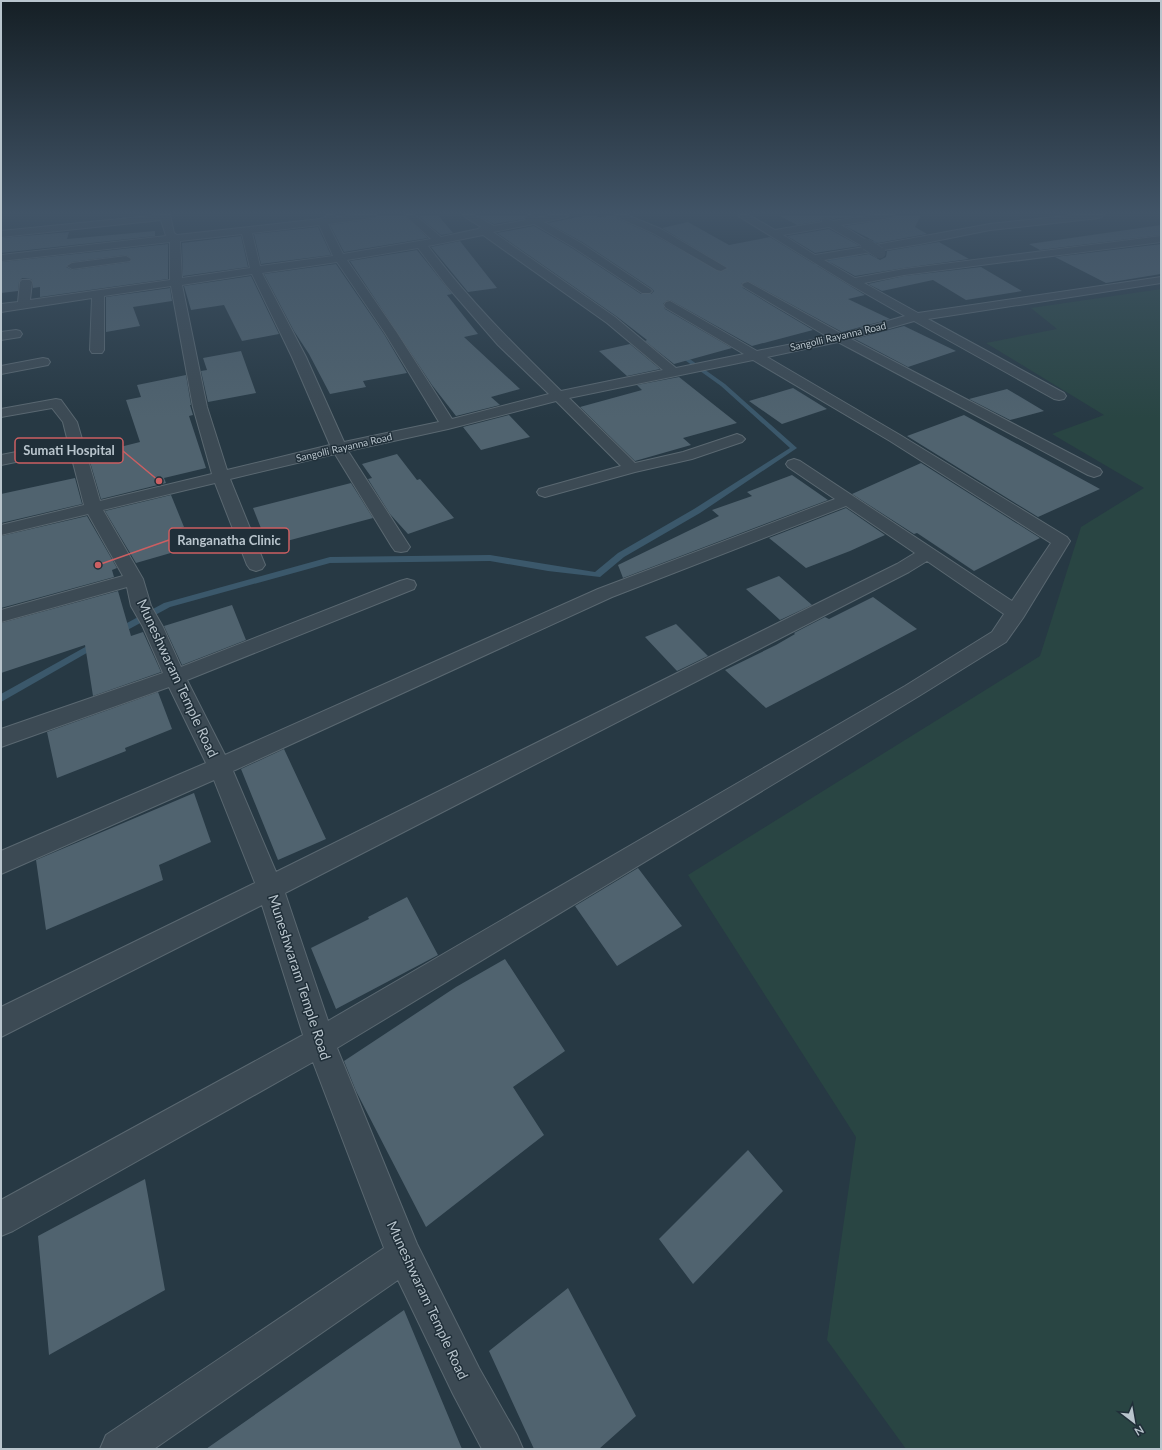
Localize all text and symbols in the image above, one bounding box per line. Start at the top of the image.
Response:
street label: Sangolli Rayanna Road [789,319,887,353]
street label: Sangolli Rayanna Road [295,430,393,464]
callout: Sumati Hospital [15,438,123,463]
text: Sumati Hospital [23,442,115,458]
callout: Ranganatha Clinic [169,528,289,553]
text: Ranganatha Clinic [177,532,281,548]
street label: Muneshwaram Temple Road [134,596,222,760]
street label: Muneshwaram Temple Road [265,892,335,1062]
street label: Muneshwaram Temple Road [384,1218,472,1382]
north arrow [1114,1402,1154,1442]
text: N [1132,1423,1146,1439]

